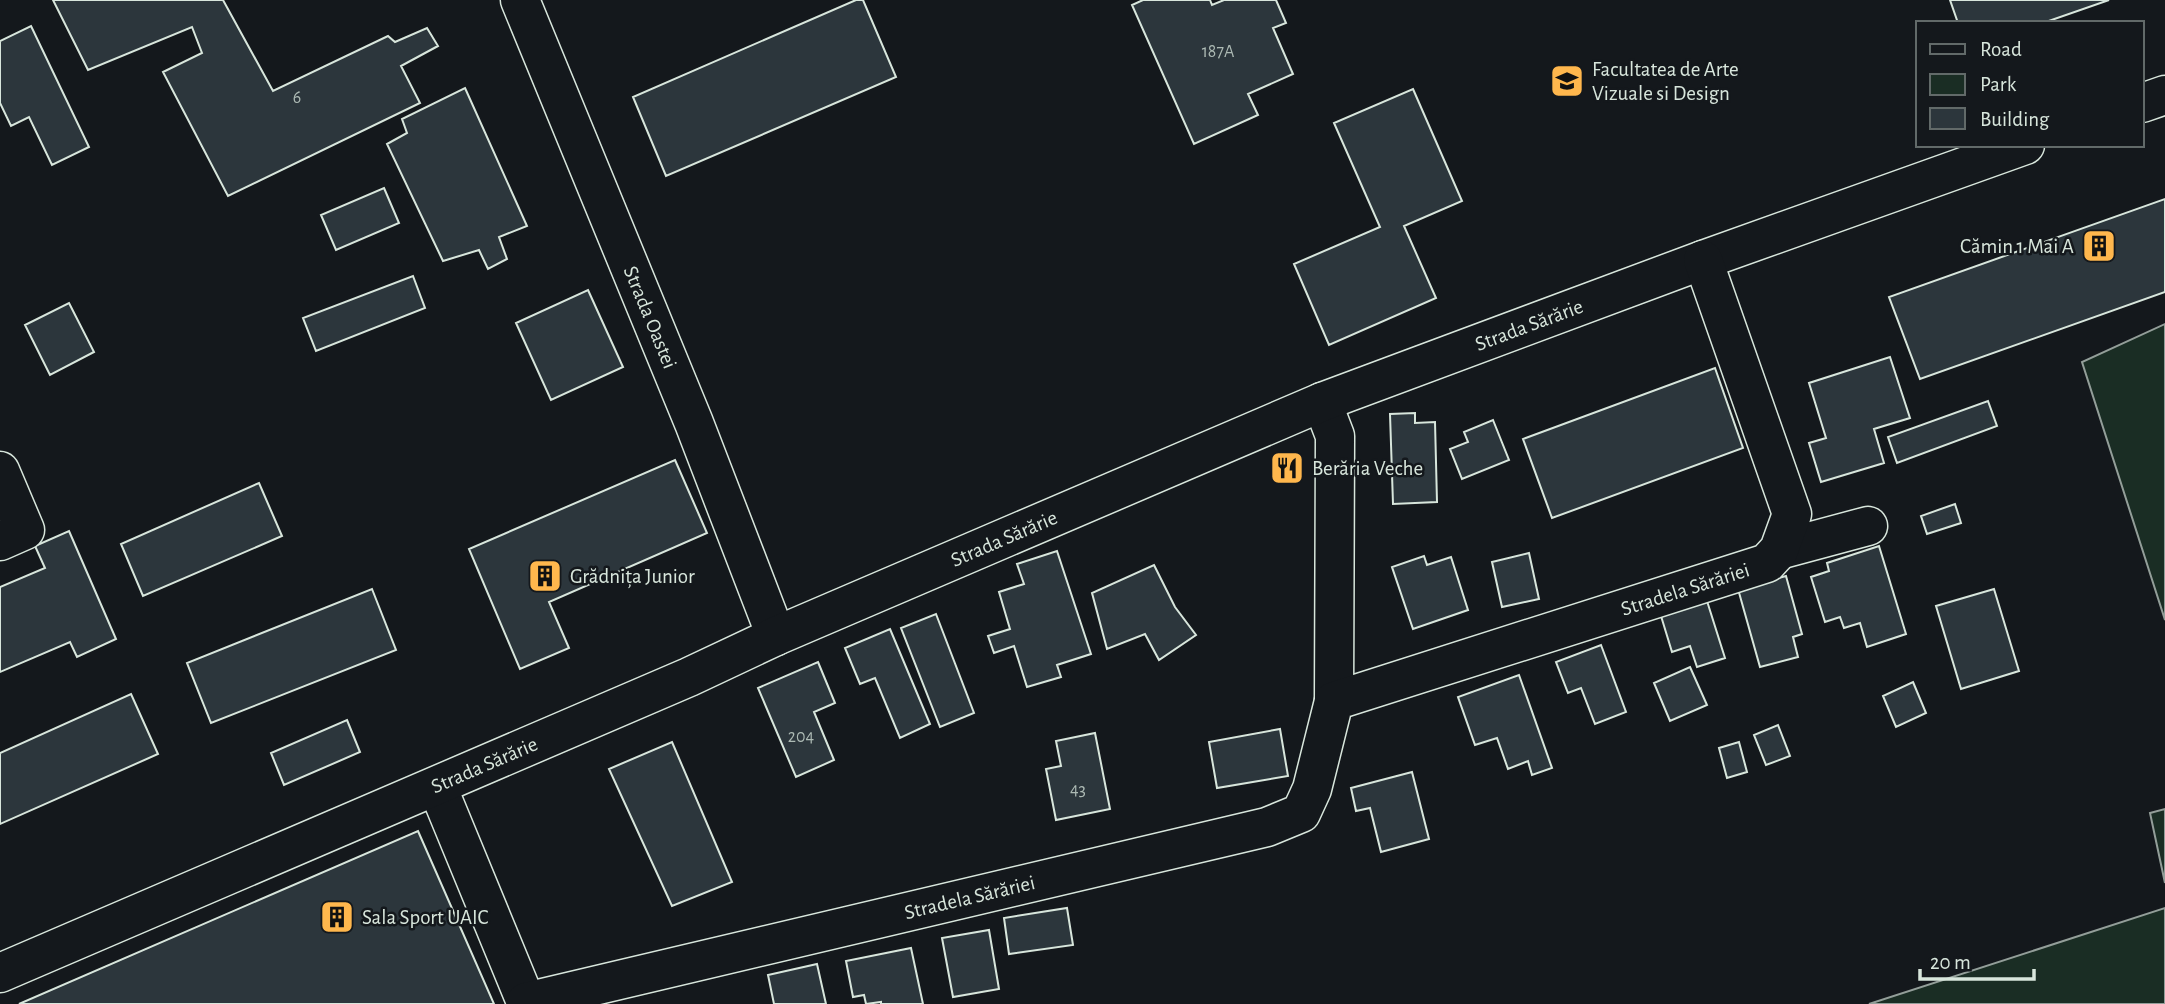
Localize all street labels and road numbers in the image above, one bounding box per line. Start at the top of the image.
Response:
street label: Strada Oastei [620,263,680,372]
street label: Strada Sărărie [1472,296,1586,355]
street label: Strada Sărărie [948,507,1060,571]
street label: Stradela Sărăriei [1618,559,1752,620]
street label: Strada Sărărie [428,733,541,798]
street label: Stradela Sărăriei [902,872,1037,923]

